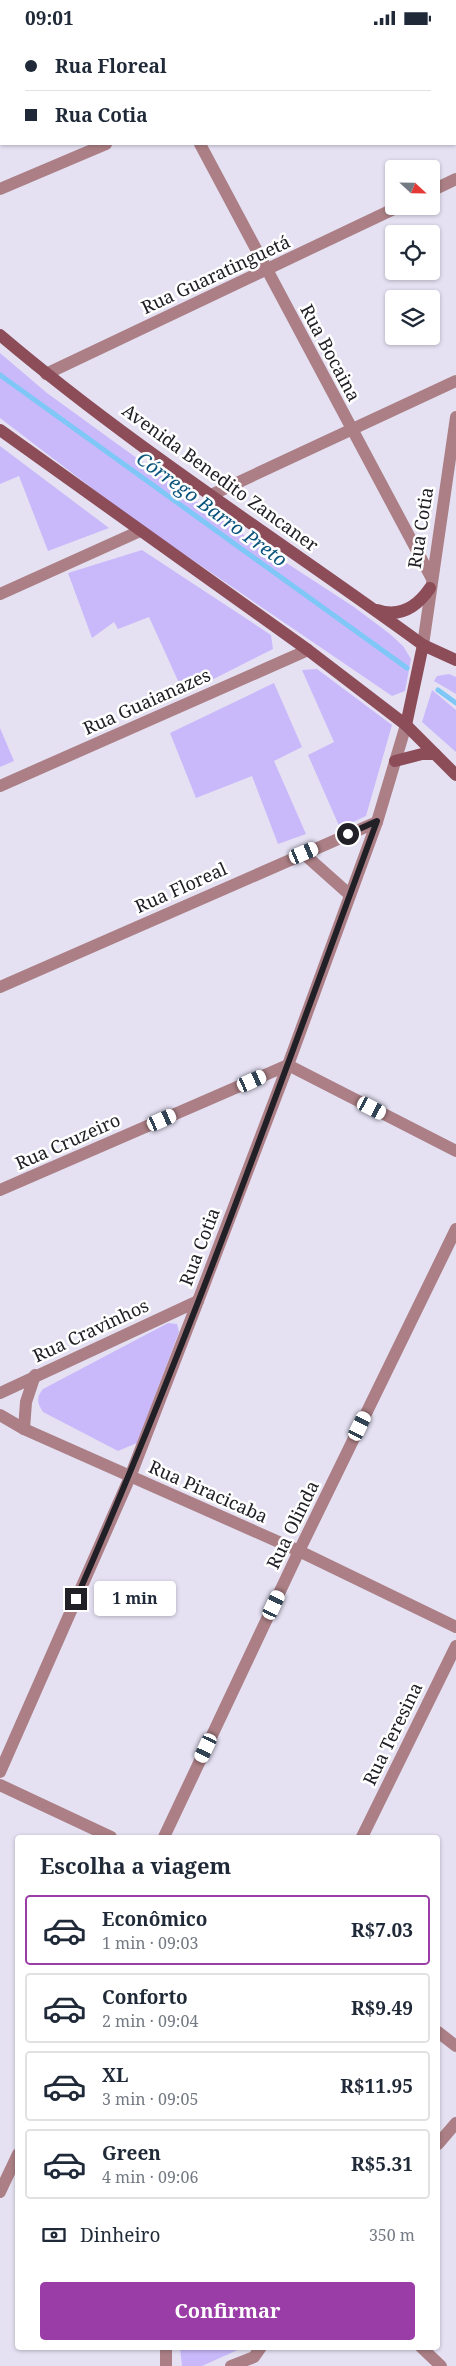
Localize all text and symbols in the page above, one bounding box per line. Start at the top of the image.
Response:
text: 09:01 [25,5,74,31]
text: Rua Floreal [55,53,167,79]
text: Rua Cotia [55,102,148,128]
north arrow [385,160,440,215]
map controls [385,160,440,345]
button: locate [385,225,440,280]
street label: Rua Guaratinguetá [137,229,294,319]
button: layers [385,290,440,345]
street label: Rua Bocaina [295,300,367,405]
street label: Avenida Benedito Zancaner [118,398,324,557]
water label: Córrego Barro Preto [131,446,293,573]
street label: Rua Cotia [402,486,438,570]
street label: Rua Guaianazes [79,662,214,740]
route start [337,823,359,845]
car [287,840,320,866]
street label: Rua Floreal [131,856,231,918]
car [235,1068,268,1094]
car [355,1095,388,1121]
street label: Rua Cruzeiro [11,1107,124,1175]
car [145,1107,178,1133]
street label: Rua Cotia [173,1204,225,1289]
street label: Rua Cravinhos [29,1293,152,1367]
car [346,1409,373,1443]
street label: Rua Piracicaba [145,1454,272,1528]
street label: Rua Olinda [260,1476,324,1573]
callout: 1 min [94,1581,176,1617]
text: 1 min [112,1587,158,1609]
route end [65,1588,87,1610]
car [260,1588,287,1622]
street label: Rua Teresina [357,1678,427,1789]
car [192,1731,219,1765]
text: Escolha a viagem [40,1850,231,1880]
text: Econômico [102,1906,208,1932]
icon: car [42,1908,87,1953]
text: R$7.03 [351,1917,413,1943]
text: 1 min · 09:03 [102,1932,198,1954]
text: Conforto [102,1984,188,2010]
icon: car [42,1986,87,2031]
text: R$9.49 [351,1995,413,2021]
text: 2 min · 09:04 [102,2010,198,2032]
text: XL [102,2062,128,2088]
icon: car [42,2064,87,2109]
text: R$11.95 [340,2073,413,2099]
text: 3 min · 09:05 [102,2088,198,2110]
text: Green [102,2140,161,2166]
icon: car [42,2142,87,2187]
text: R$5.31 [351,2151,413,2177]
text: 4 min · 09:06 [102,2166,198,2188]
icon: cash [40,2221,68,2249]
text: Dinheiro [80,2222,160,2248]
text: 350 m [369,2224,415,2246]
button: Confirmar [40,2282,415,2340]

